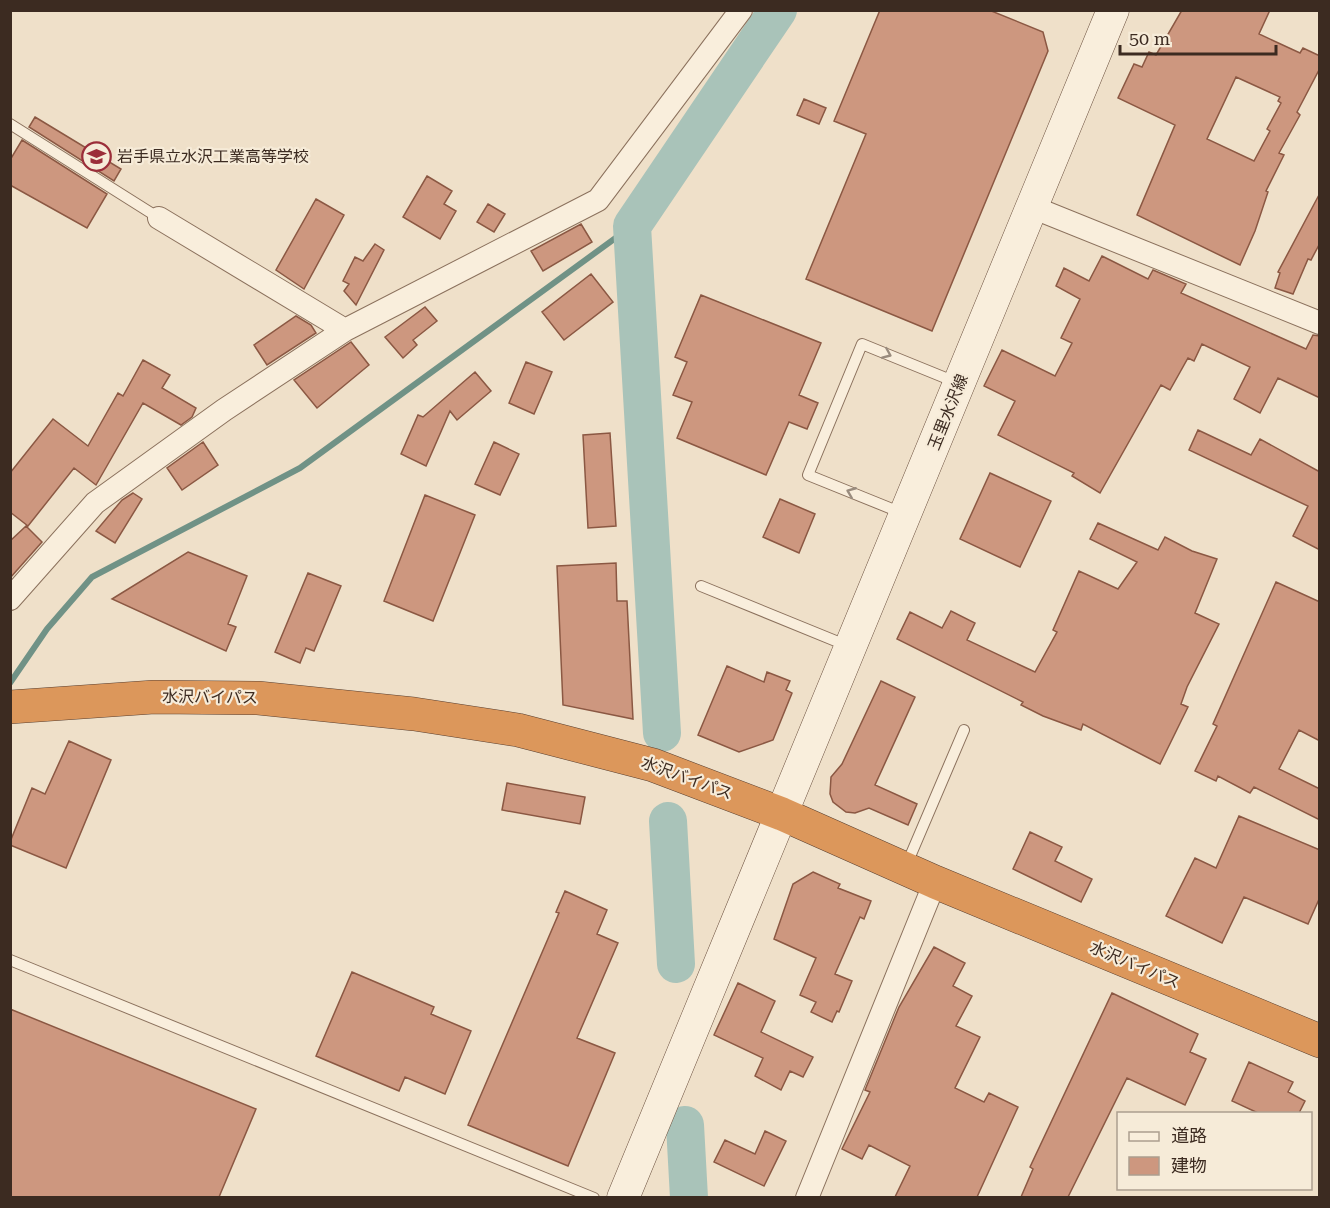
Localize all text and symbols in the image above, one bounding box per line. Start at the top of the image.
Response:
scale bar [1120,18,1276,56]
text: 50 m [1129,28,1170,49]
school or university icon: 岩手県立水沢工業高等学校 [80,140,112,172]
place label: 岩手県立水沢工業高等学校 [117,147,309,166]
one-way arrow [881,347,892,359]
street label: 玉里水沢線 [924,371,972,453]
one-way arrow [846,487,857,500]
street label: 水沢バイパス [162,687,258,707]
street label: 水沢バイパス [639,753,735,803]
street label: 水沢バイパス [1087,938,1183,992]
legend [1117,1112,1312,1190]
text: 道路 [1171,1125,1207,1146]
text: 建物 [1171,1155,1207,1176]

